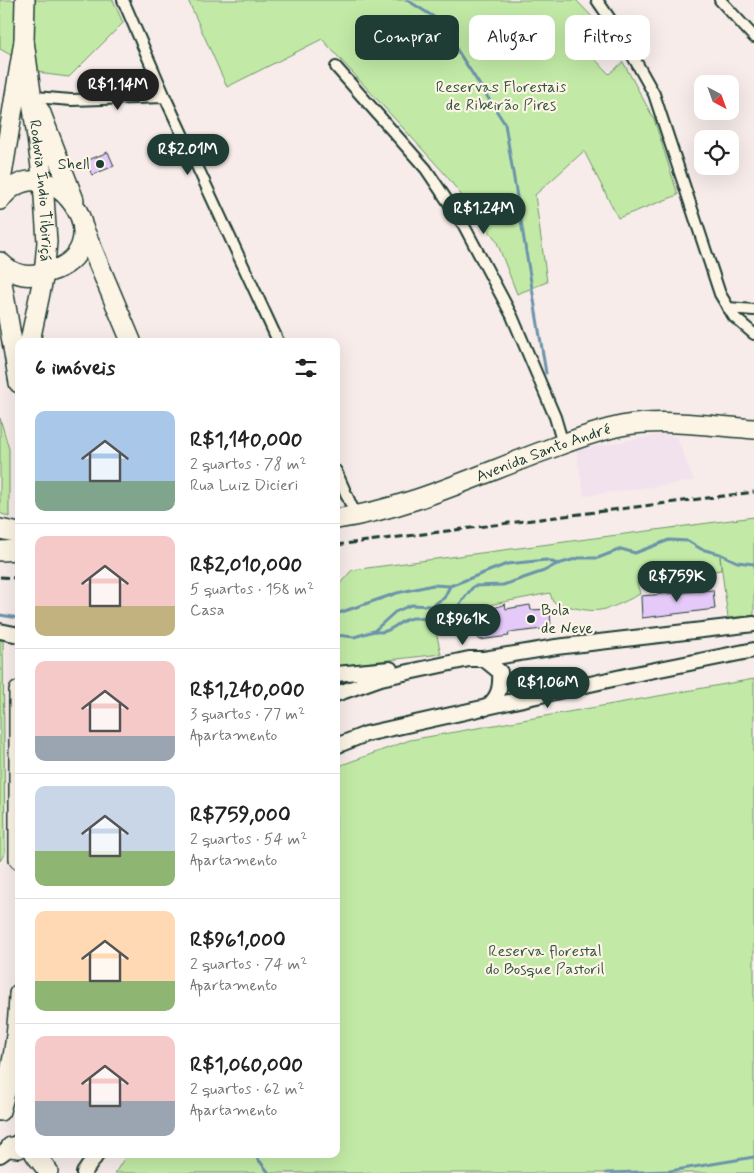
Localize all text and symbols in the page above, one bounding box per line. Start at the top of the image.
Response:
chip: Comprar [355,15,459,60]
chip: Alugar [469,15,555,60]
chip: Filtros [565,15,650,60]
pin: R$1.14M [72,68,164,111]
text: R$1.14M [88,74,148,95]
north arrow [694,75,739,120]
map controls [694,75,739,175]
park label: Reservas Florestais de Ribeirão Pires [436,77,566,116]
street label: Rodovia Índio Tibiriçá [24,118,58,263]
button: locate [694,130,739,175]
pin: R$2.01M [142,134,234,176]
text: R$2.01M [158,139,218,160]
place label: Shell [58,154,90,175]
marker: Shell [94,158,106,170]
pin: R$1.24M [438,192,530,235]
text: R$1.24M [454,198,514,219]
text: 6 imóveis [35,354,115,382]
icon: filters [292,354,320,382]
street label: Avenida Santo André [473,418,613,487]
text: R$1,140,000 [190,426,303,454]
icon: home [75,431,135,491]
text: 2 quartos · 78 m² [190,454,306,475]
text: Rua Luiz Dicieri [190,475,298,496]
text: R$2,010,000 [190,551,302,579]
icon: home [75,556,135,616]
pin: R$759K [636,560,718,603]
text: R$759K [649,566,705,587]
text: 5 quartos · 158 m² [190,579,314,600]
text: Casa [190,600,225,621]
place label: Bola de Neve [541,600,593,639]
pin: R$961K [422,604,504,646]
text: R$961K [437,609,489,630]
marker: Bola de Neve [525,613,537,625]
pin: R$1.06M [502,666,594,709]
text: R$1.06M [517,672,579,693]
text: R$1,240,000 [190,676,305,704]
icon: home [75,681,135,741]
text: 3 quartos · 77 m² [190,704,305,725]
text: Apartamento [190,725,277,746]
text: R$759,000 [190,801,291,829]
icon: home [75,806,135,866]
text: 2 quartos · 54 m² [190,829,307,850]
text: Apartamento [190,850,277,871]
text: R$961,000 [190,926,286,954]
icon: home [75,931,135,991]
park label: Reserva florestal do Bosque Pastoril [486,941,605,980]
text: 2 quartos · 74 m² [190,954,307,975]
text: Apartamento [190,975,277,996]
text: R$1,060,000 [190,1051,303,1079]
icon: home [75,1056,135,1116]
text: 2 quartos · 62 m² [190,1079,305,1100]
text: Apartamento [190,1100,277,1121]

